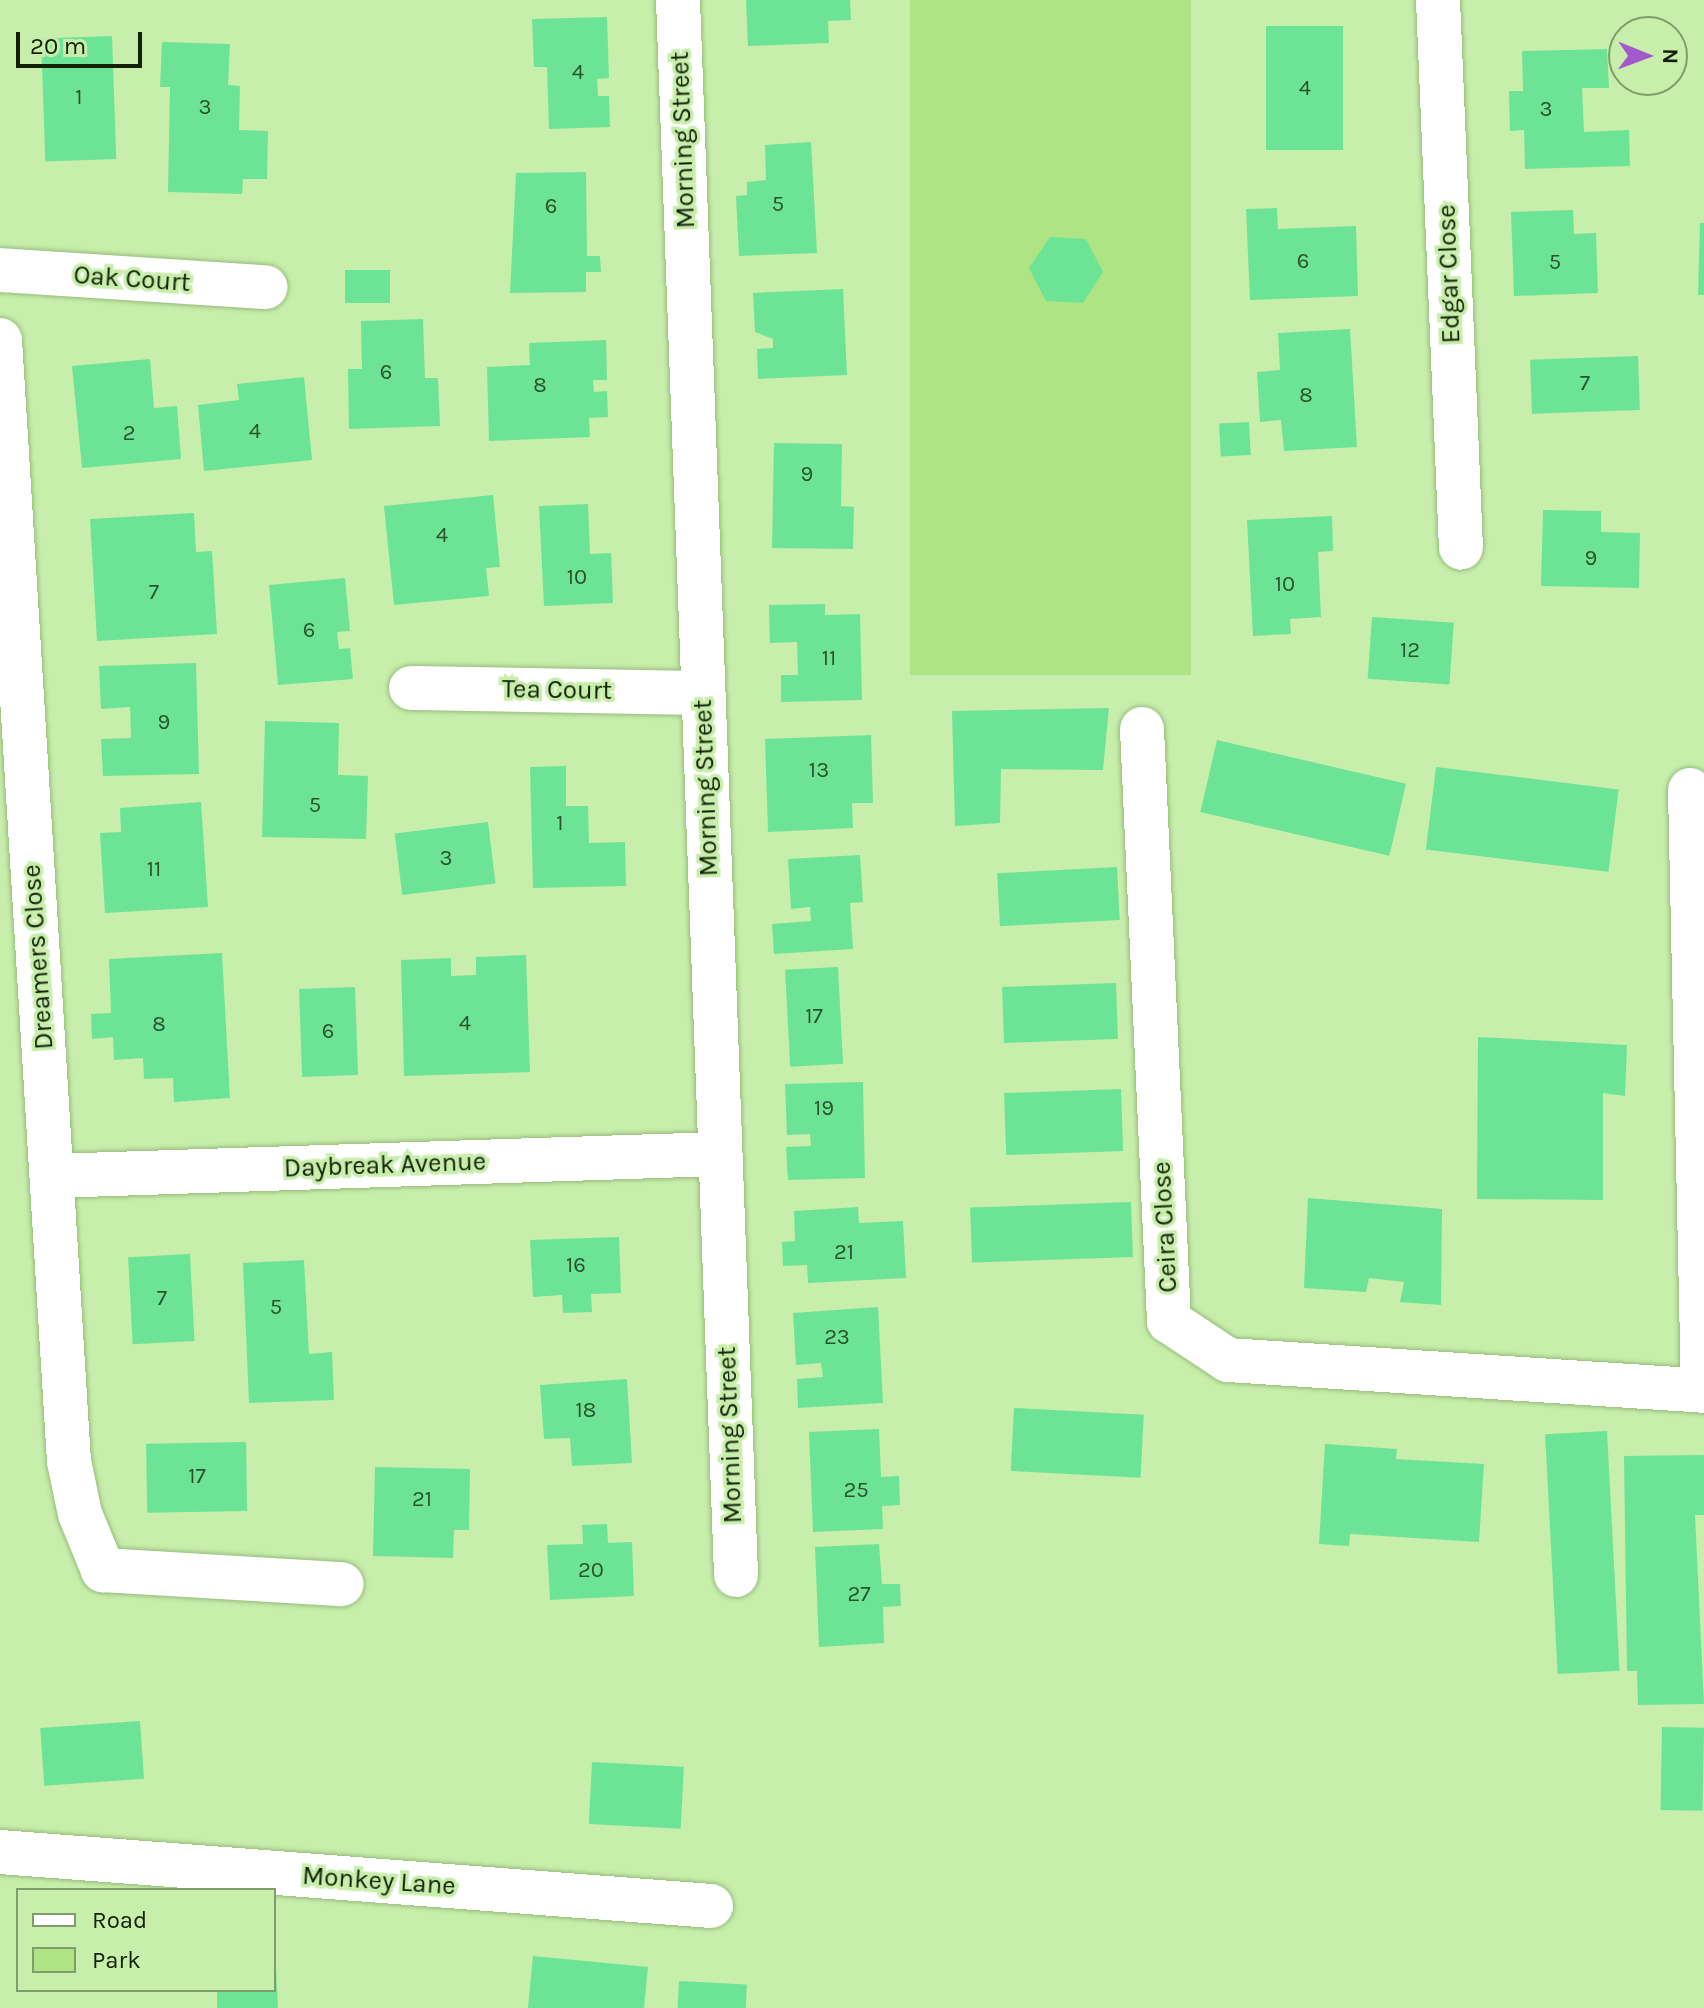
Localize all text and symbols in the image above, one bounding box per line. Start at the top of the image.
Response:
scale bar [20,16,146,66]
north arrow [1608,16,1688,96]
text: 20 m [30,32,86,60]
text: N [1657,48,1683,65]
street label: Morning Street [664,51,702,229]
house number: 4 [572,60,584,86]
house number: 4 [1299,76,1311,102]
house number: 1 [75,85,83,111]
house number: 3 [199,95,211,121]
house number: 3 [1540,97,1552,123]
house number: 5 [772,192,784,218]
house number: 6 [545,194,557,220]
street label: Edgar Close [1431,204,1467,344]
house number: 6 [1297,249,1309,275]
house number: 5 [1549,250,1561,276]
street label: Oak Court [73,259,191,299]
house number: 6 [380,360,392,386]
house number: 7 [1580,371,1590,397]
house number: 8 [533,373,547,399]
house number: 8 [1299,383,1313,409]
house number: 4 [249,419,261,445]
house number: 2 [123,421,135,447]
house number: 9 [801,462,813,488]
house number: 4 [436,523,448,549]
house number: 9 [1585,546,1597,572]
house number: 10 [567,565,587,591]
house number: 10 [1275,572,1295,598]
house number: 7 [149,580,159,606]
house number: 6 [303,618,315,644]
house number: 12 [1400,638,1420,664]
house number: 11 [822,646,836,672]
street label: Tea Court [502,673,612,707]
street label: Morning Street [687,699,725,877]
house number: 9 [158,710,170,736]
house number: 13 [809,758,829,784]
house number: 5 [309,793,321,819]
house number: 1 [556,811,564,837]
house number: 3 [440,846,452,872]
house number: 11 [147,857,161,883]
street label: Dreamers Close [16,863,60,1051]
house number: 17 [805,1004,823,1030]
house number: 4 [459,1011,471,1037]
house number: 8 [152,1012,166,1038]
house number: 6 [322,1019,334,1045]
house number: 19 [814,1096,834,1122]
street label: Daybreak Avenue [283,1146,487,1184]
street label: Ceira Close [1146,1161,1184,1293]
house number: 21 [834,1240,854,1266]
house number: 16 [566,1253,586,1279]
house number: 7 [157,1286,167,1312]
house number: 5 [270,1295,282,1321]
house number: 23 [824,1325,850,1351]
street label: Morning Street [711,1346,749,1524]
house number: 18 [576,1398,596,1424]
house number: 17 [188,1464,206,1490]
house number: 25 [843,1478,869,1504]
house number: 21 [412,1487,432,1513]
house number: 20 [578,1558,604,1584]
house number: 27 [847,1582,871,1608]
street label: Monkey Lane [301,1860,457,1902]
legend [16,1888,276,1992]
text: Road [92,1906,147,1934]
text: Park [92,1946,141,1974]

